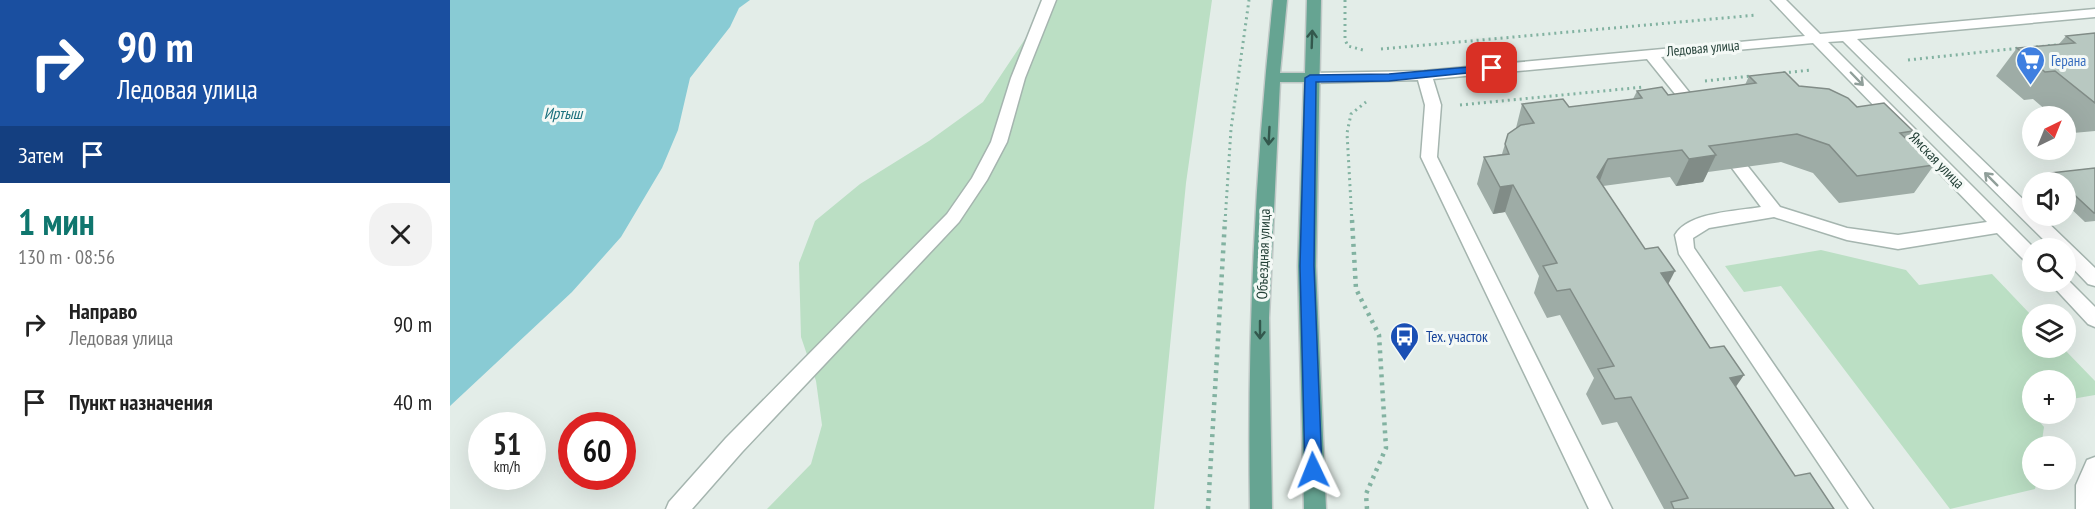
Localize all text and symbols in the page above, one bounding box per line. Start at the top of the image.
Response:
text: 90 m [117,19,194,74]
icon: right [18,24,96,102]
one-way arrow [1306,30,1317,50]
street label: Ледовая улица [1665,36,1740,60]
pin [1466,42,1517,93]
supermarket icon: Герана [2014,44,2046,86]
icon: arrive [1475,51,1508,84]
place label: Герана [2051,51,2086,70]
text: Ледовая улица [117,72,258,106]
one-way arrow [1850,72,1865,87]
water label: Иртыш [544,103,584,123]
north arrow [2022,106,2076,160]
map controls [2022,106,2076,490]
one-way arrow [1263,125,1274,145]
street label: Ямская улица [1905,128,1969,192]
icon: arrive [76,138,109,171]
text: Затем [18,141,64,169]
one-way arrow [1984,172,1999,187]
button: sound [2022,172,2076,226]
text: 1 мин [18,198,95,245]
button: close [369,203,432,266]
street label: Объездная улица [1252,208,1274,300]
button: search [2022,238,2076,292]
text: 130 m · 08:56 [18,244,115,270]
text: Направо [69,297,137,325]
button: layers [2022,304,2076,358]
icon: right [18,308,51,341]
text: 90 m [393,310,432,338]
one-way arrow [1255,320,1266,340]
bus stop icon: Тех. участок [1389,320,1421,362]
text: Ледовая улица [69,325,173,351]
place label: Тех. участок [1426,327,1488,346]
button: + [2022,370,2076,424]
icon: arrive [18,386,51,419]
text: Пункт назначения [69,388,213,416]
text: 40 m [393,388,432,416]
speed limit sign: 60 [558,412,636,490]
text: 51 [493,424,521,463]
button: − [2022,436,2076,490]
position arrow [1281,438,1345,502]
text: km/h [494,457,520,476]

